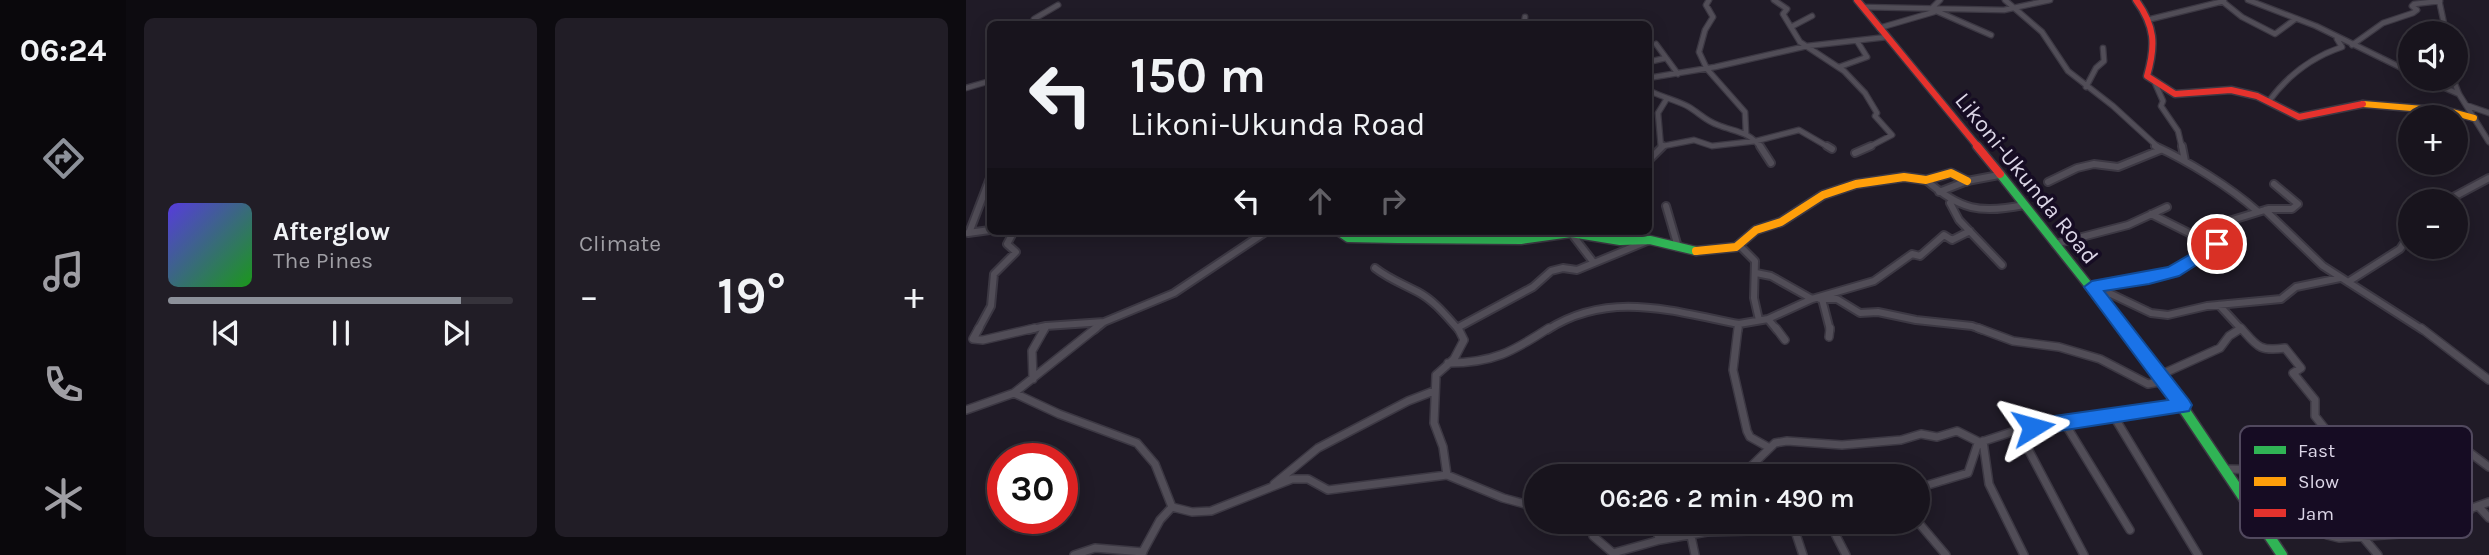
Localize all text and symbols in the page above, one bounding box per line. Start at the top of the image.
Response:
map controls [2398,21,2468,259]
button: sound [2398,21,2468,91]
text: 06:24 [20,32,106,69]
text: 150 m [1130,47,1266,104]
icon: left [1015,49,1106,140]
street label: Likoni-Ukunda Road [1949,87,2104,269]
button: + [2398,105,2468,175]
text: Likoni-Ukunda Road [1130,106,1425,143]
icon: directions [39,134,88,183]
icon: left [1228,182,1266,220]
icon: ahead [1301,182,1339,220]
icon: right [1374,182,1412,220]
button: − [2398,189,2468,259]
pin [2187,214,2247,274]
text: Afterglow [273,216,390,247]
icon: arrive [2198,225,2236,263]
text: Climate [579,230,661,257]
icon: music [39,247,88,296]
text: The Pines [273,247,373,274]
text: 19° [717,265,786,326]
text: − [579,274,599,319]
text: + [904,274,924,319]
icon: previous [207,314,245,352]
icon: pause [322,314,360,352]
icon: next [437,314,475,352]
icon: phone [39,360,88,409]
position arrow [1996,390,2070,464]
legend [2240,426,2472,538]
text: Fast [2298,440,2335,462]
speed limit sign: 30 [987,443,1078,534]
text: Slow [2298,471,2339,493]
icon: climate [39,474,88,523]
text: 06:26 · 2 min · 490 m [1599,483,1855,514]
text: Jam [2298,503,2334,525]

